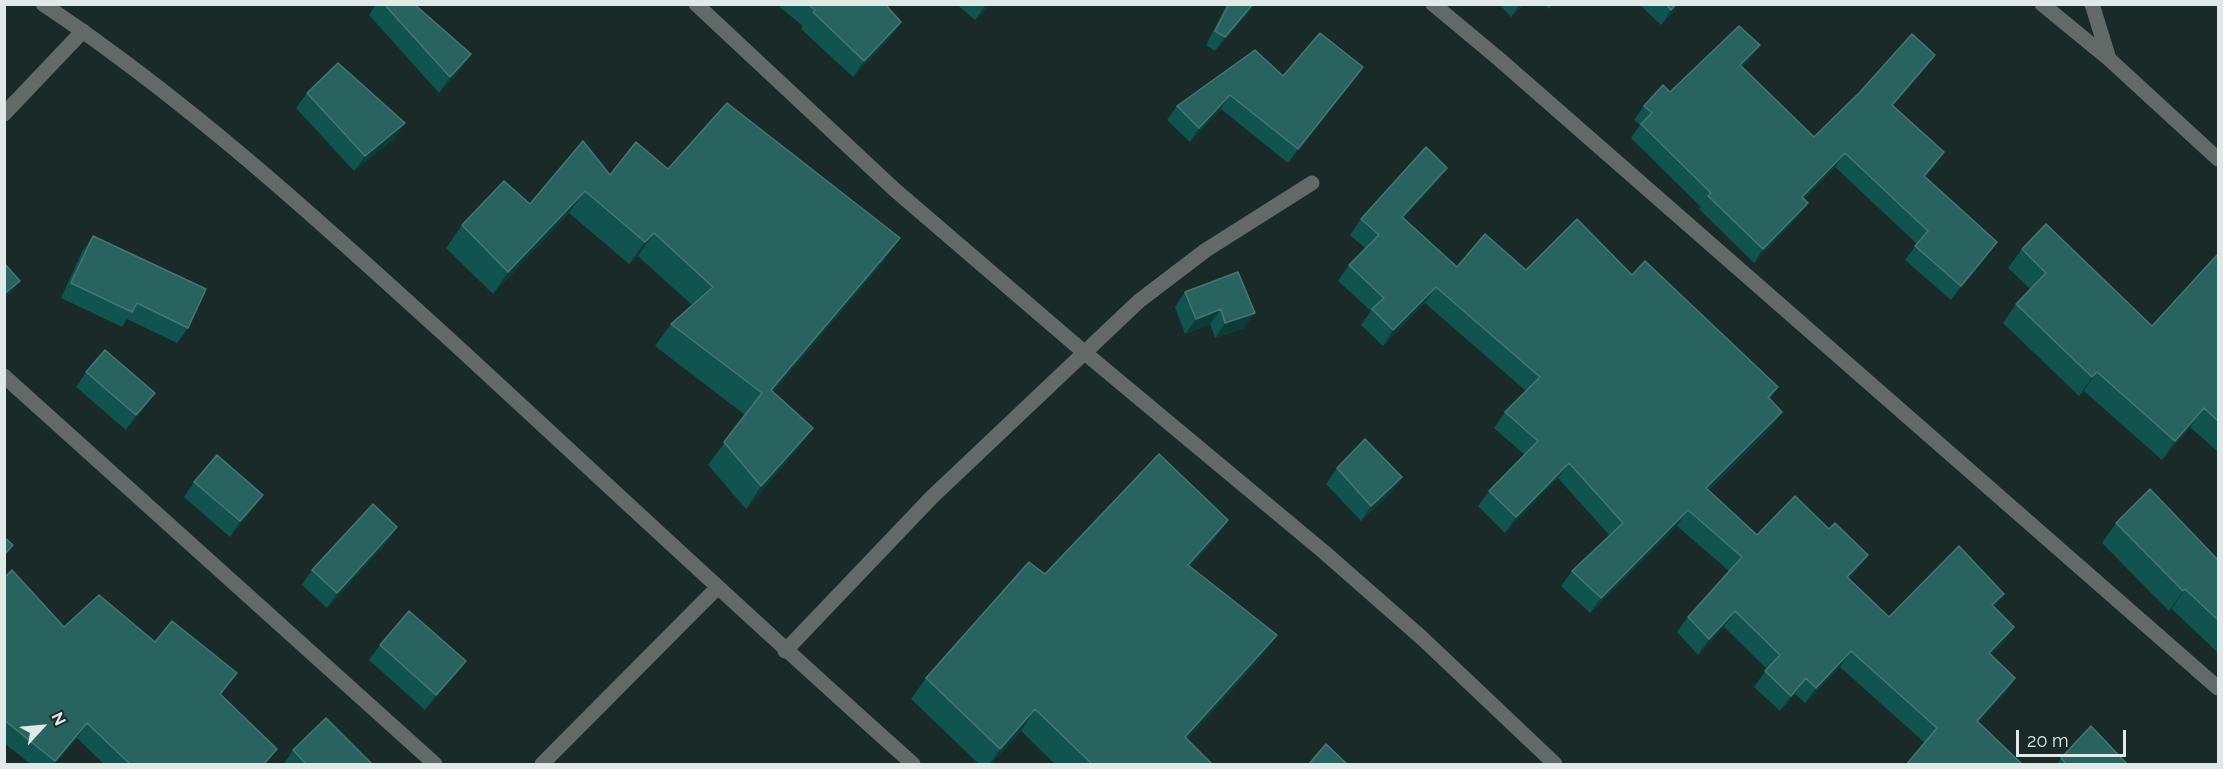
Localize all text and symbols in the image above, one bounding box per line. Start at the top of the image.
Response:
north arrow [12,697,72,757]
text: N [47,709,70,729]
scale bar [2019,718,2128,756]
text: 20 m [2027,730,2069,751]

